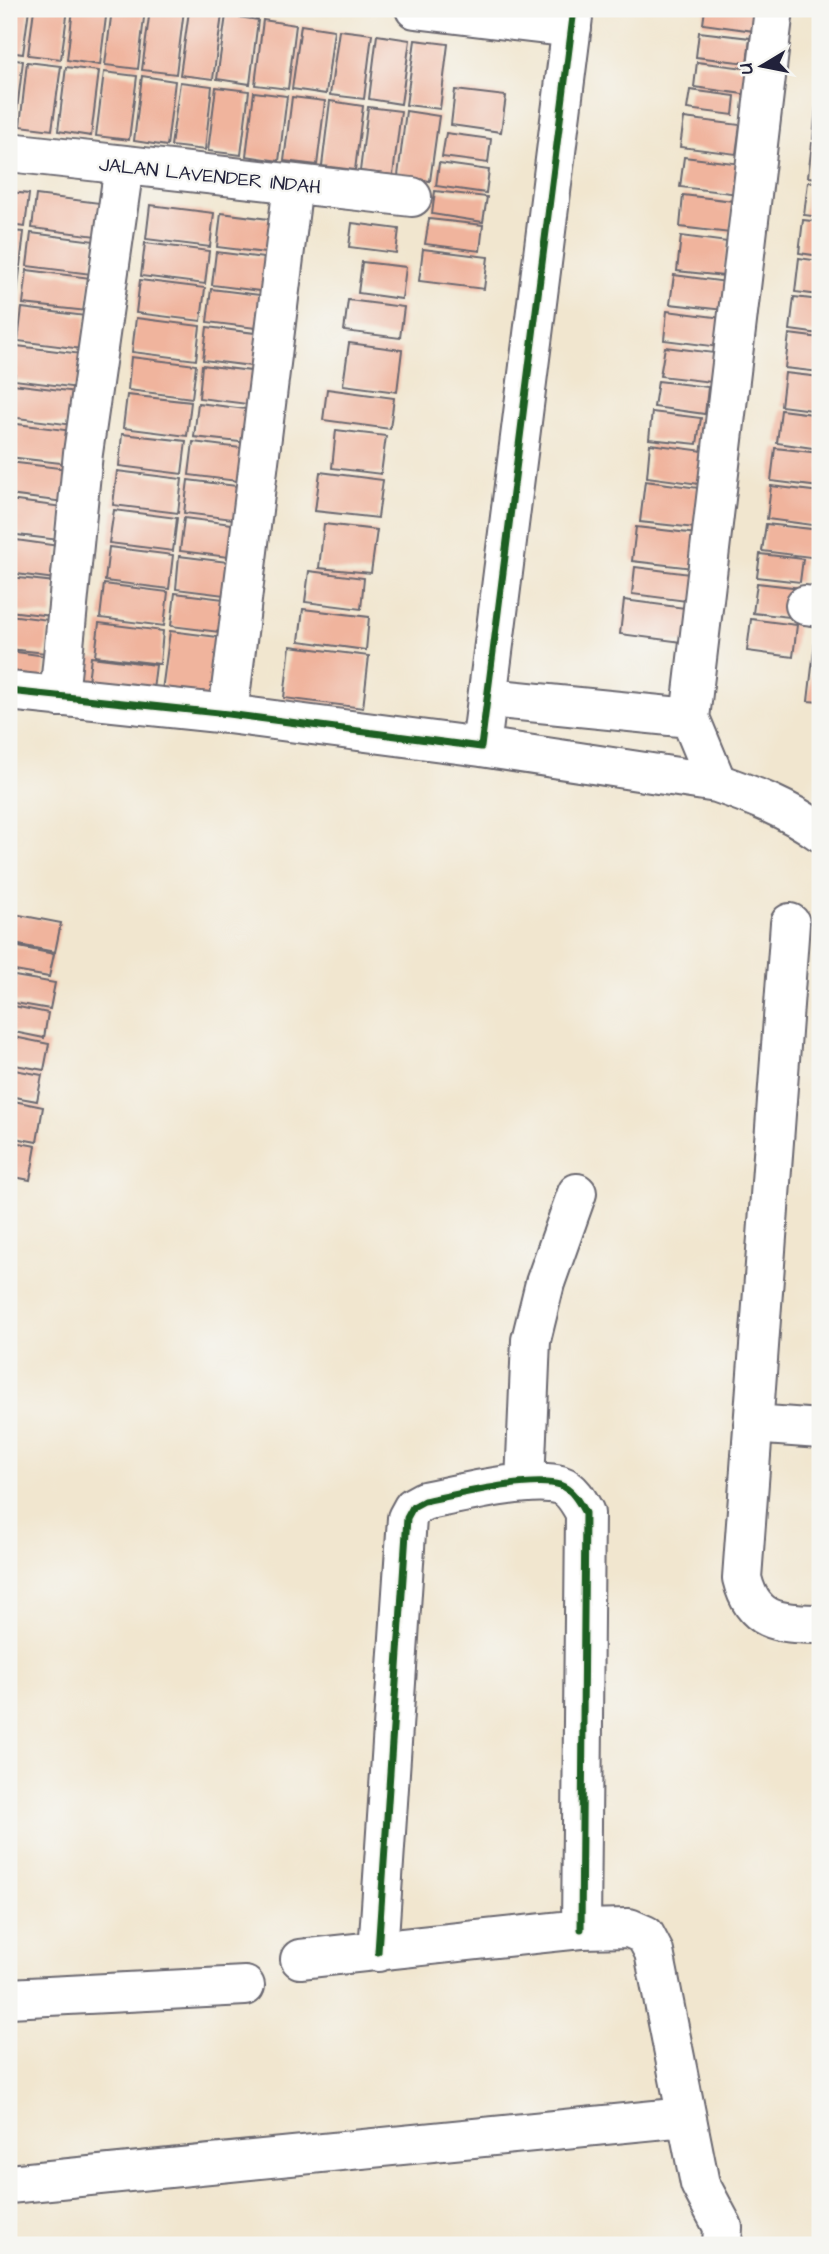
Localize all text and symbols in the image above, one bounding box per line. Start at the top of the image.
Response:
north arrow [728,32,798,102]
text: U [732,61,761,76]
street label: JALAN LAVENDER INDAH [98,151,322,202]

